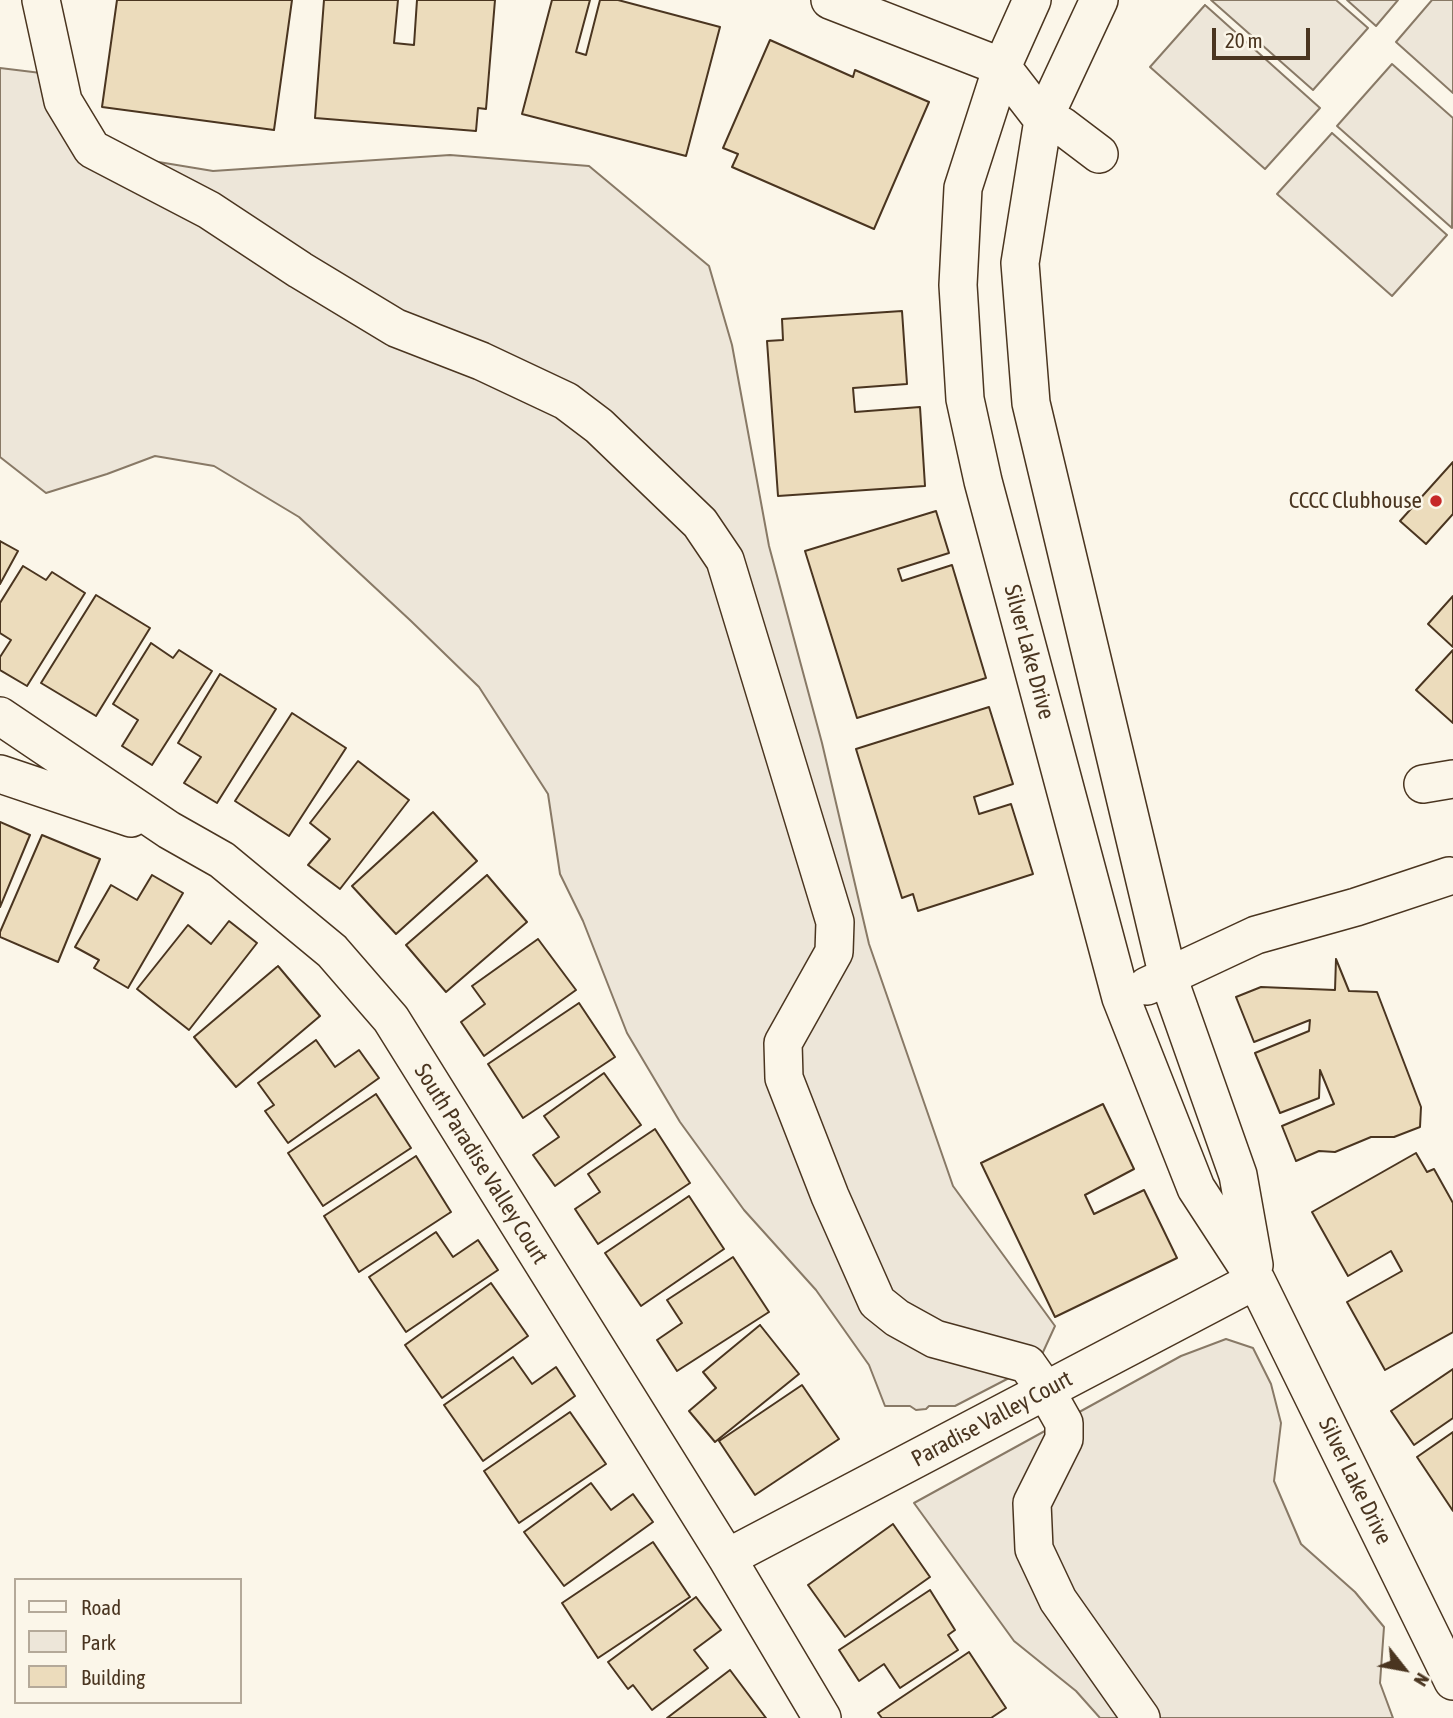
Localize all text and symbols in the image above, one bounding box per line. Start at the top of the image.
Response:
scale bar [1215,14,1313,58]
text: 20 m [1225,28,1263,52]
place label: CCCC Clubhouse [1289,487,1422,515]
marker: CCCC Clubhouse [1428,493,1444,509]
street label: Silver Lake Drive [998,582,1060,722]
street label: South Paradise Valley Court [408,1059,554,1269]
street label: Paradise Valley Court [907,1365,1077,1473]
street label: Silver Lake Drive [1312,1413,1398,1549]
legend [14,1578,242,1704]
text: Road [81,1595,121,1619]
text: Park [81,1630,116,1654]
north arrow [1369,1634,1439,1704]
text: Building [81,1665,145,1689]
text: N [1410,1669,1434,1690]

